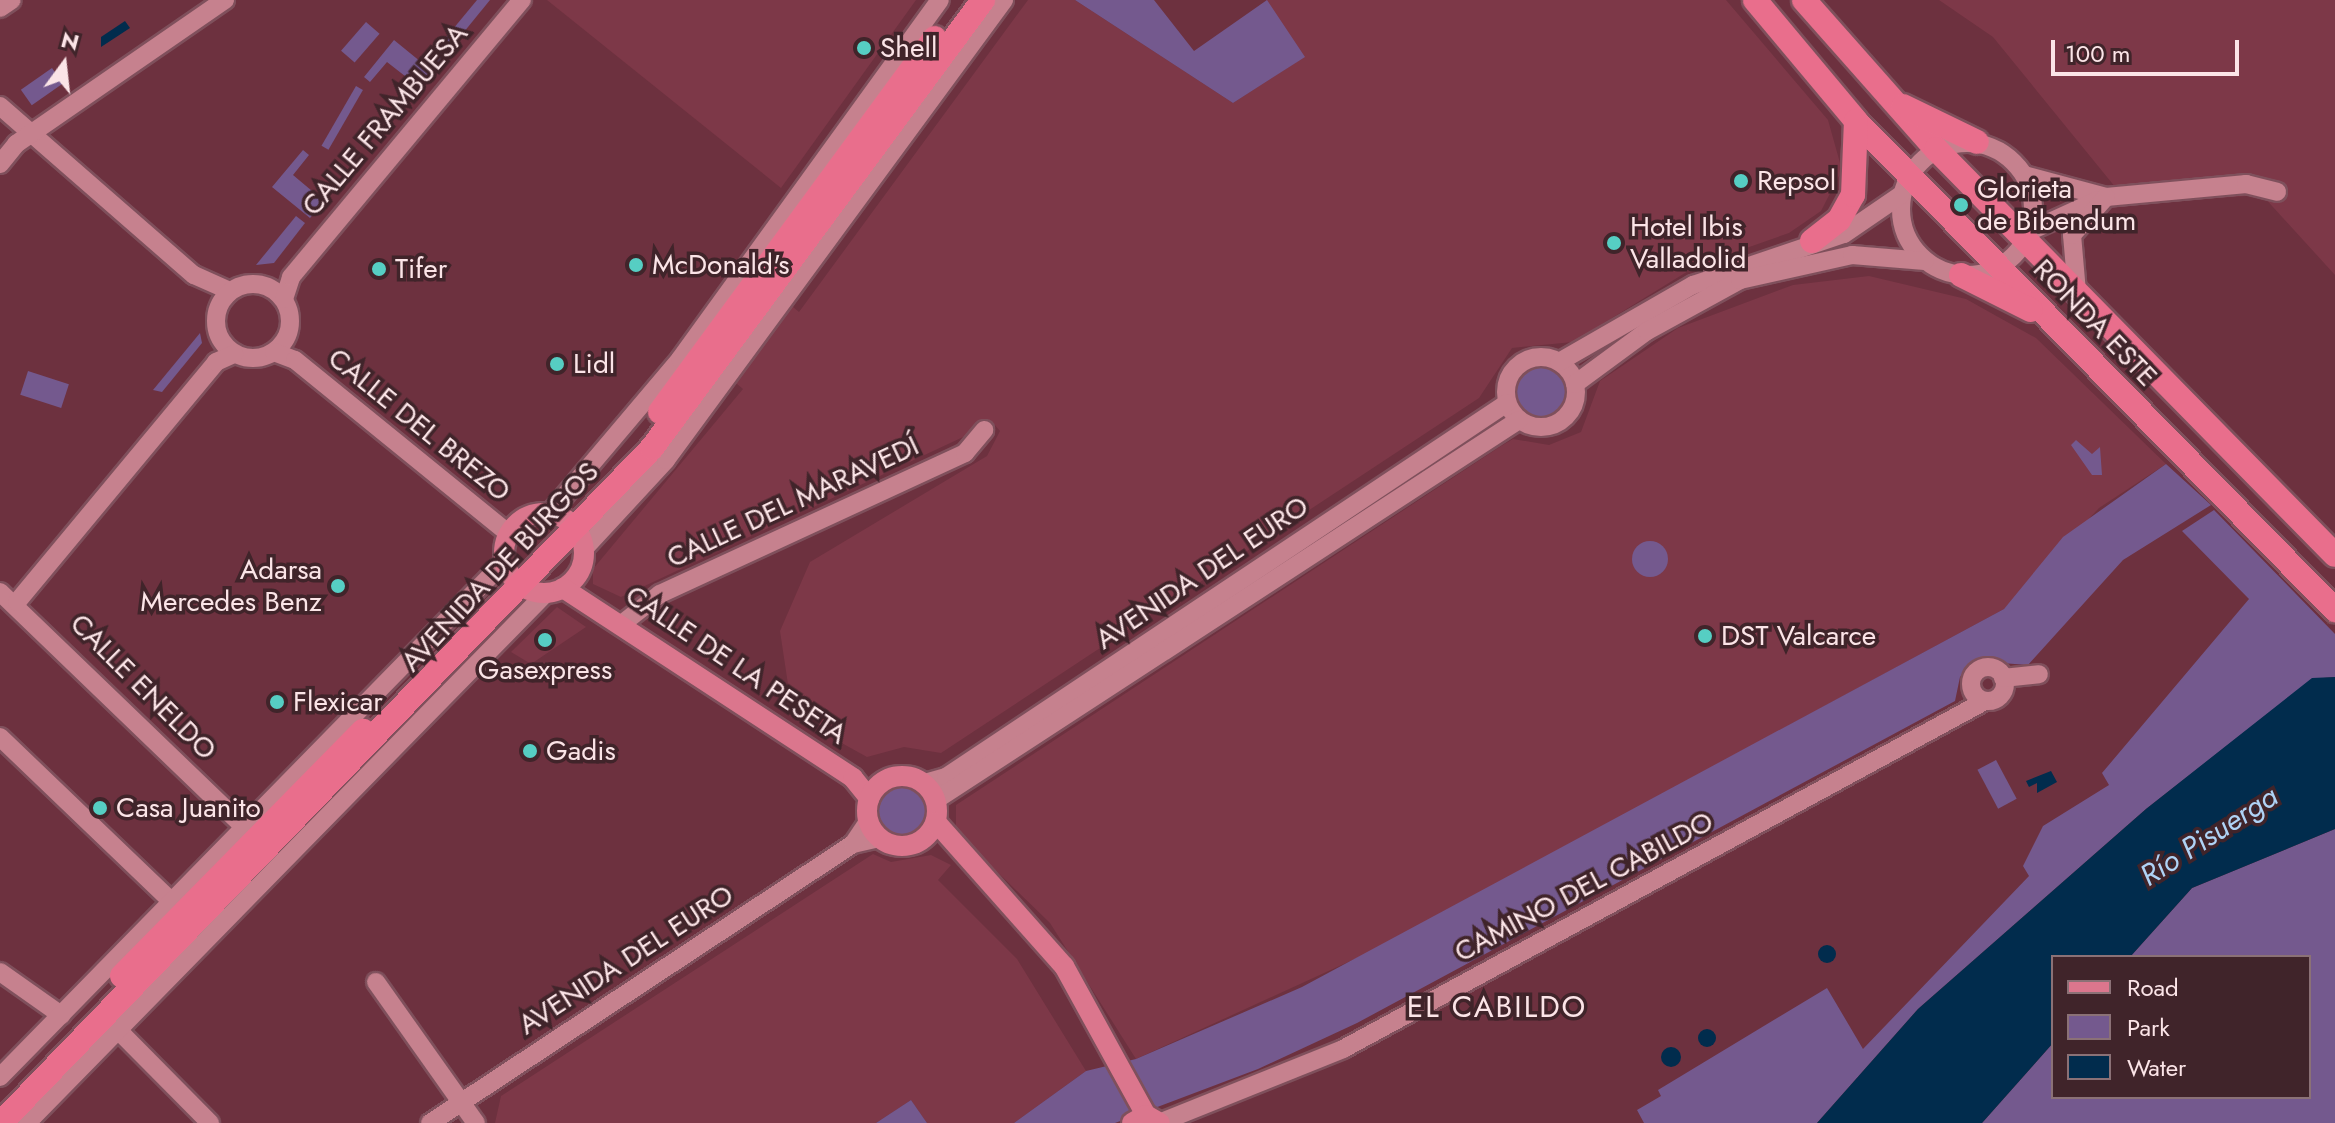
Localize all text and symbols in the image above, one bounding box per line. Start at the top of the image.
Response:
street label: CALLE FRAMBUESA [295,17,475,223]
text: N [58,23,83,59]
north arrow [24,24,104,104]
scale bar [2055,24,2243,74]
place label: Shell [880,31,937,65]
text: 100 m [2065,36,2131,71]
marker: Shell [855,39,873,57]
place label: Repsol [1757,164,1836,198]
marker: Repsol [1732,172,1750,190]
place label: Glorieta de Bibendum [1977,172,2136,238]
marker: Glorieta de Bibendum [1952,196,1970,214]
place label: Hotel Ibis Valladolid [1630,210,1746,276]
marker: Hotel Ibis Valladolid [1605,234,1623,252]
place label: McDonald's [652,248,789,282]
place label: Tifer [395,252,447,286]
street label: RONDA ESTE [2026,252,2164,394]
marker: McDonald's [627,256,645,274]
marker: Tifer [370,260,388,278]
street label: CALLE DEL BREZO [321,341,517,509]
place label: Lidl [573,347,615,381]
marker: Lidl [548,355,566,373]
street label: CALLE DEL MARAVEDÍ [662,429,924,575]
street label: AVENIDA DE BURGOS [394,455,606,679]
street label: AVENIDA DEL EURO [1089,489,1315,657]
place label: Adarsa Mercedes Benz [140,553,322,619]
marker: Adarsa Mercedes Benz [329,577,347,595]
street label: CALLE DE LA PESETA [619,578,853,752]
street label: CALLE ENELDO [63,607,223,767]
place label: DST Valcarce [1721,619,1876,653]
marker: DST Valcarce [1696,627,1714,645]
marker: Gasexpress [536,631,554,649]
place label: Gasexpress [478,653,612,687]
place label: Flexicar [293,685,383,719]
marker: Flexicar [268,693,286,711]
place label: Gadis [546,734,616,768]
marker: Gadis [521,742,539,760]
water label: Río Pisuerga [2133,778,2285,894]
place label: Casa Juanito [116,791,261,825]
marker: Casa Juanito [91,799,109,817]
street label: CAMINO DEL CABILDO [1449,805,1719,969]
street label: AVENIDA DEL EURO [512,878,740,1042]
legend [2051,955,2311,1099]
text: Road [2127,970,2179,1005]
district label: EL CABILDO [1407,989,1587,1025]
text: Park [2127,1010,2170,1045]
text: Water [2127,1050,2186,1085]

